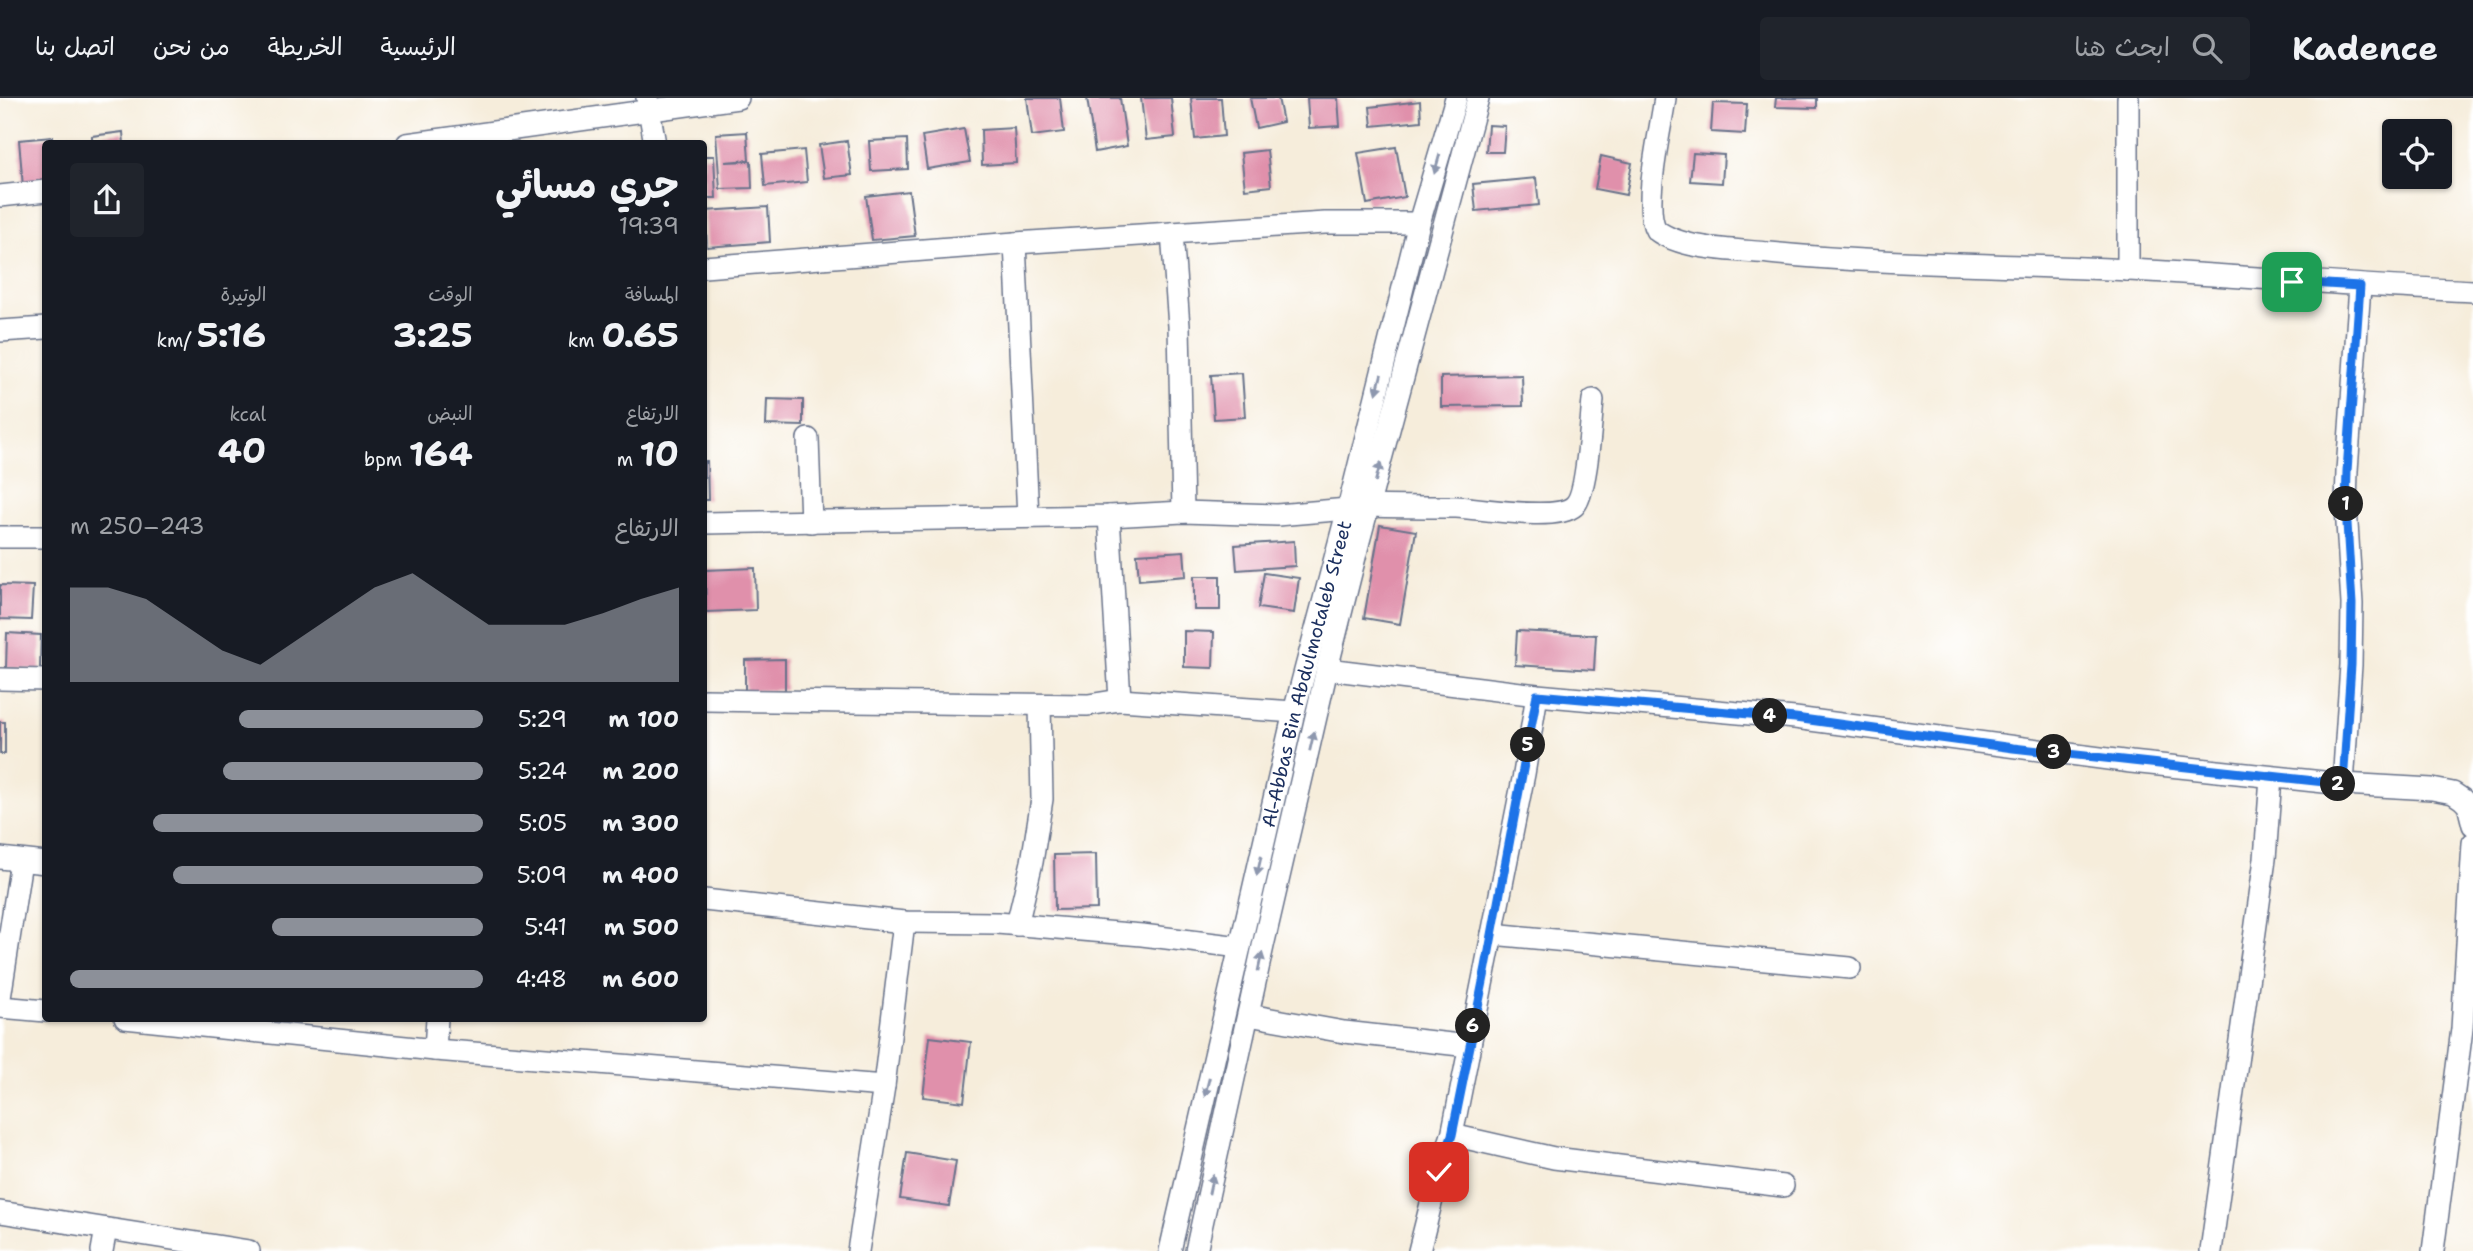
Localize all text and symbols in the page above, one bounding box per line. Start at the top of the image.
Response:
search box [1760,17,2250,80]
text: Kadence [2292,26,2438,71]
text: ابحث هنا [2074,29,2170,64]
icon: search [2188,29,2226,67]
text: اتصل بنا [35,31,115,63]
text: من نحن [153,31,230,63]
text: الخريطة [268,31,343,63]
text: الرئيسية [381,31,456,63]
map controls [2382,119,2452,189]
button: locate [2382,119,2452,189]
one-way arrow [1431,153,1441,174]
text: جري مسائي [495,159,679,210]
button: share [70,163,144,237]
text: 19:39 [619,211,679,241]
pin [2262,252,2322,312]
icon: arrive [2273,263,2311,301]
text: الوتيرة [220,282,266,307]
text: الوقت [428,282,473,307]
text: المسافة [625,282,679,307]
text: 5:16 [197,311,266,358]
text: 3:25 [392,311,473,358]
text: 0.65 [601,311,679,358]
text: /km [157,328,197,353]
text: km [568,328,601,353]
one-way arrow [1374,373,1385,395]
text: النبض [427,401,473,426]
text: الارتفاع [626,401,679,426]
text: kcal [229,402,266,427]
text: 40 [217,427,266,474]
text: 164 [409,430,473,477]
text: 10 [640,430,679,477]
text: bpm [364,447,409,472]
text: m [617,447,640,472]
one-way arrow [1374,462,1384,483]
pin: 1 [2328,486,2364,522]
text: 1 [2341,491,2350,516]
text: 243–250 m [70,511,205,541]
text: الارتفاع [615,513,679,543]
street label: Al-Abbas Bin Abdulmotaleb Street [1256,518,1357,830]
pin: 4 [1752,698,1788,734]
text: 4 [1763,703,1776,728]
text: 5:29 [518,704,567,734]
text: 100 m [608,704,679,734]
pin: 5 [1510,728,1546,762]
one-way arrow [1307,730,1318,752]
text: 5 [1522,732,1533,757]
pin: 3 [2036,734,2072,770]
text: 3 [2047,739,2060,764]
text: 5:24 [518,756,567,786]
text: 200 m [602,756,679,786]
pin: 2 [2320,766,2356,802]
text: 2 [2331,771,2344,796]
text: 5:05 [518,808,567,838]
text: 300 m [602,808,679,838]
one-way arrow [1253,855,1264,877]
text: 5:09 [517,860,567,890]
text: 400 m [602,860,679,890]
text: 5:41 [524,912,567,942]
text: 500 m [604,912,679,942]
one-way arrow [1254,951,1265,973]
text: 4:48 [515,964,567,994]
text: 600 m [602,964,679,994]
pin: 6 [1456,1009,1490,1044]
text: 6 [1466,1013,1479,1038]
one-way arrow [1201,1076,1212,1098]
pin [1409,1142,1469,1202]
icon: check [1420,1153,1458,1191]
one-way arrow [1206,1173,1217,1195]

